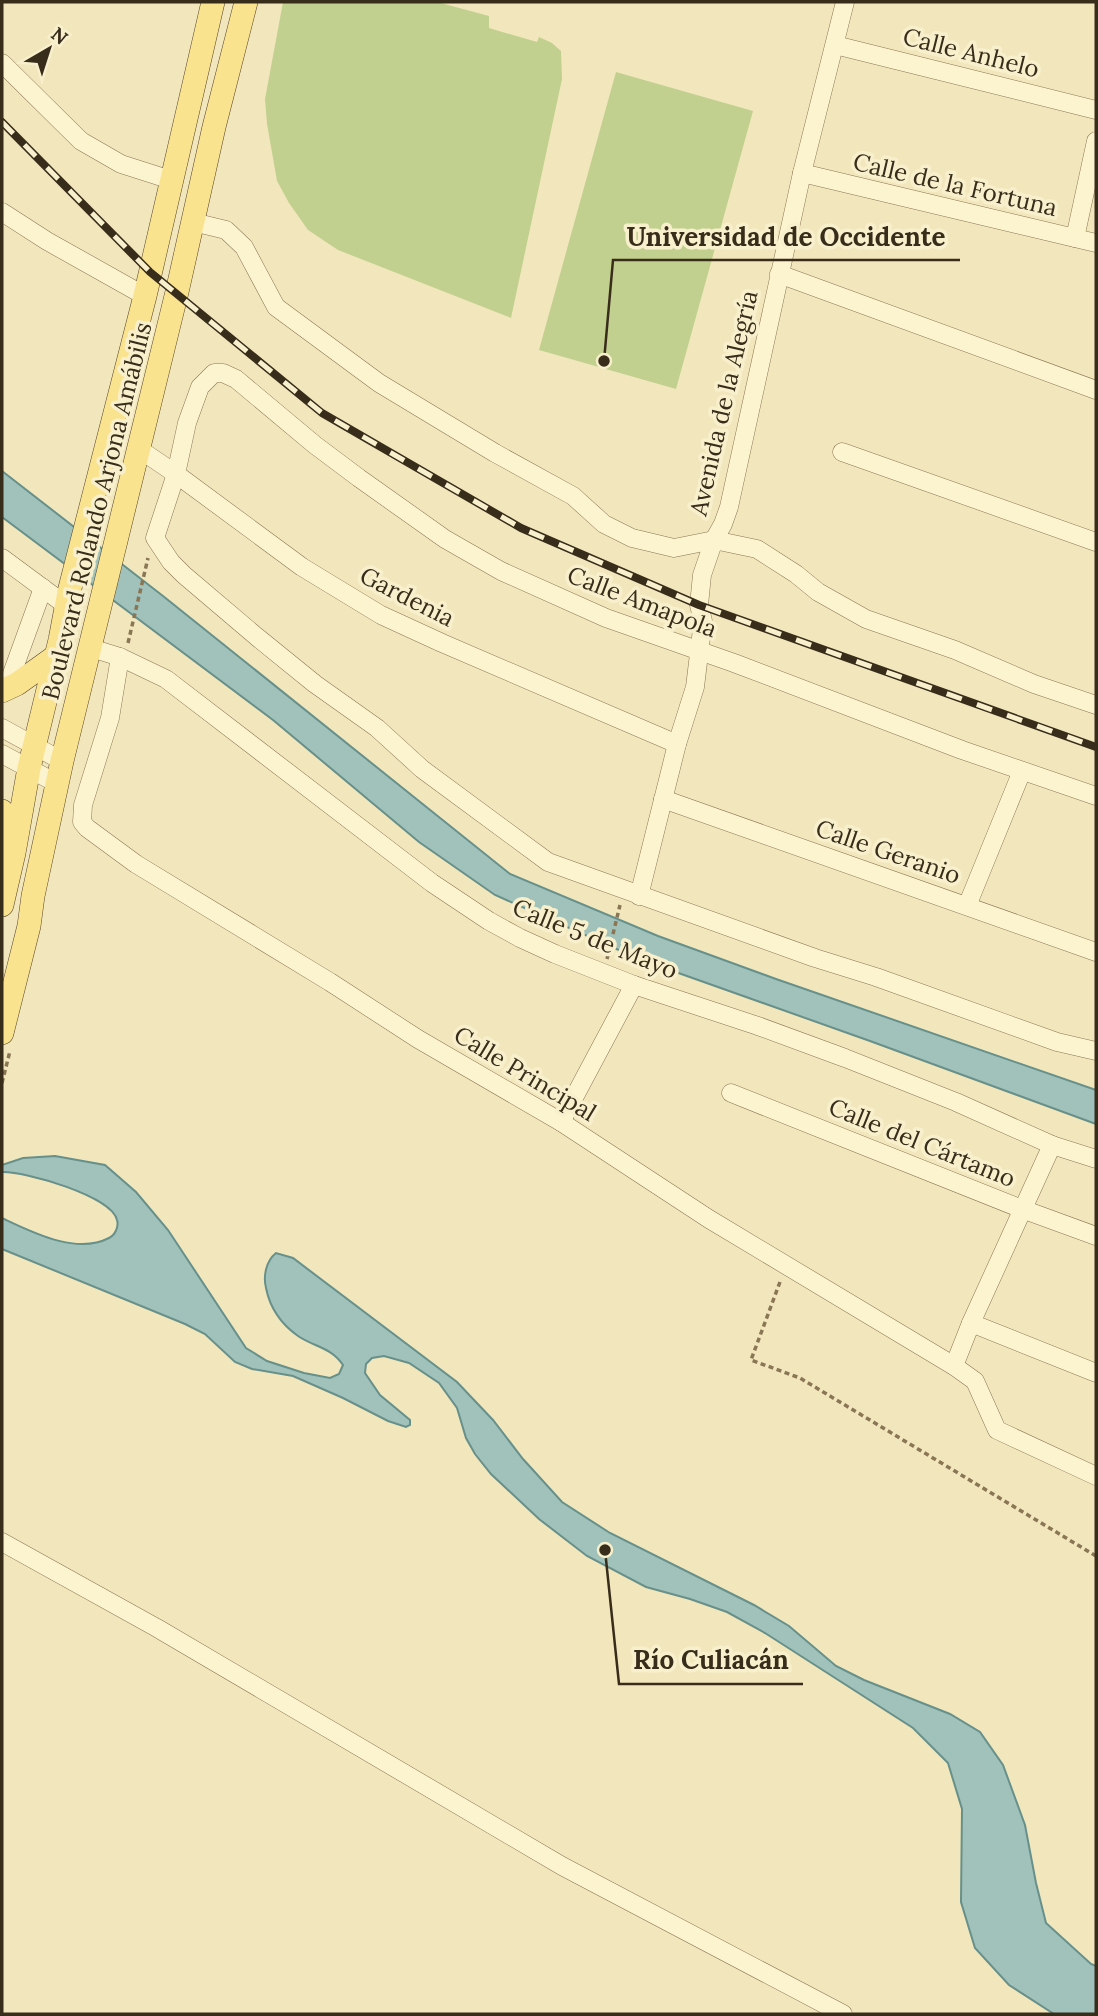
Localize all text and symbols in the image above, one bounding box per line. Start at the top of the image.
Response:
north arrow [14,14,84,84]
street label: Calle Anhelo [900,21,1042,84]
text: N [46,22,73,50]
street label: Calle de la Fortuna [850,146,1060,223]
callout: Universidad de Occidente [613,213,960,260]
text: Universidad de Occidente [627,220,945,253]
street label: Avenida de la Alegría [682,287,765,519]
street label: Boulevard Rolando Arjona Amábilis [35,319,158,703]
street label: Calle Amapola [563,559,721,644]
street label: Gardenia [355,560,460,634]
street label: Calle Geranio [812,812,964,891]
street label: Calle 5 de Mayo [508,891,682,986]
street label: Calle Principal [448,1019,602,1128]
street label: Calle del Cártamo [824,1091,1020,1194]
callout: Río Culiacán [619,1637,803,1684]
text: Río Culiacán [633,1643,789,1676]

